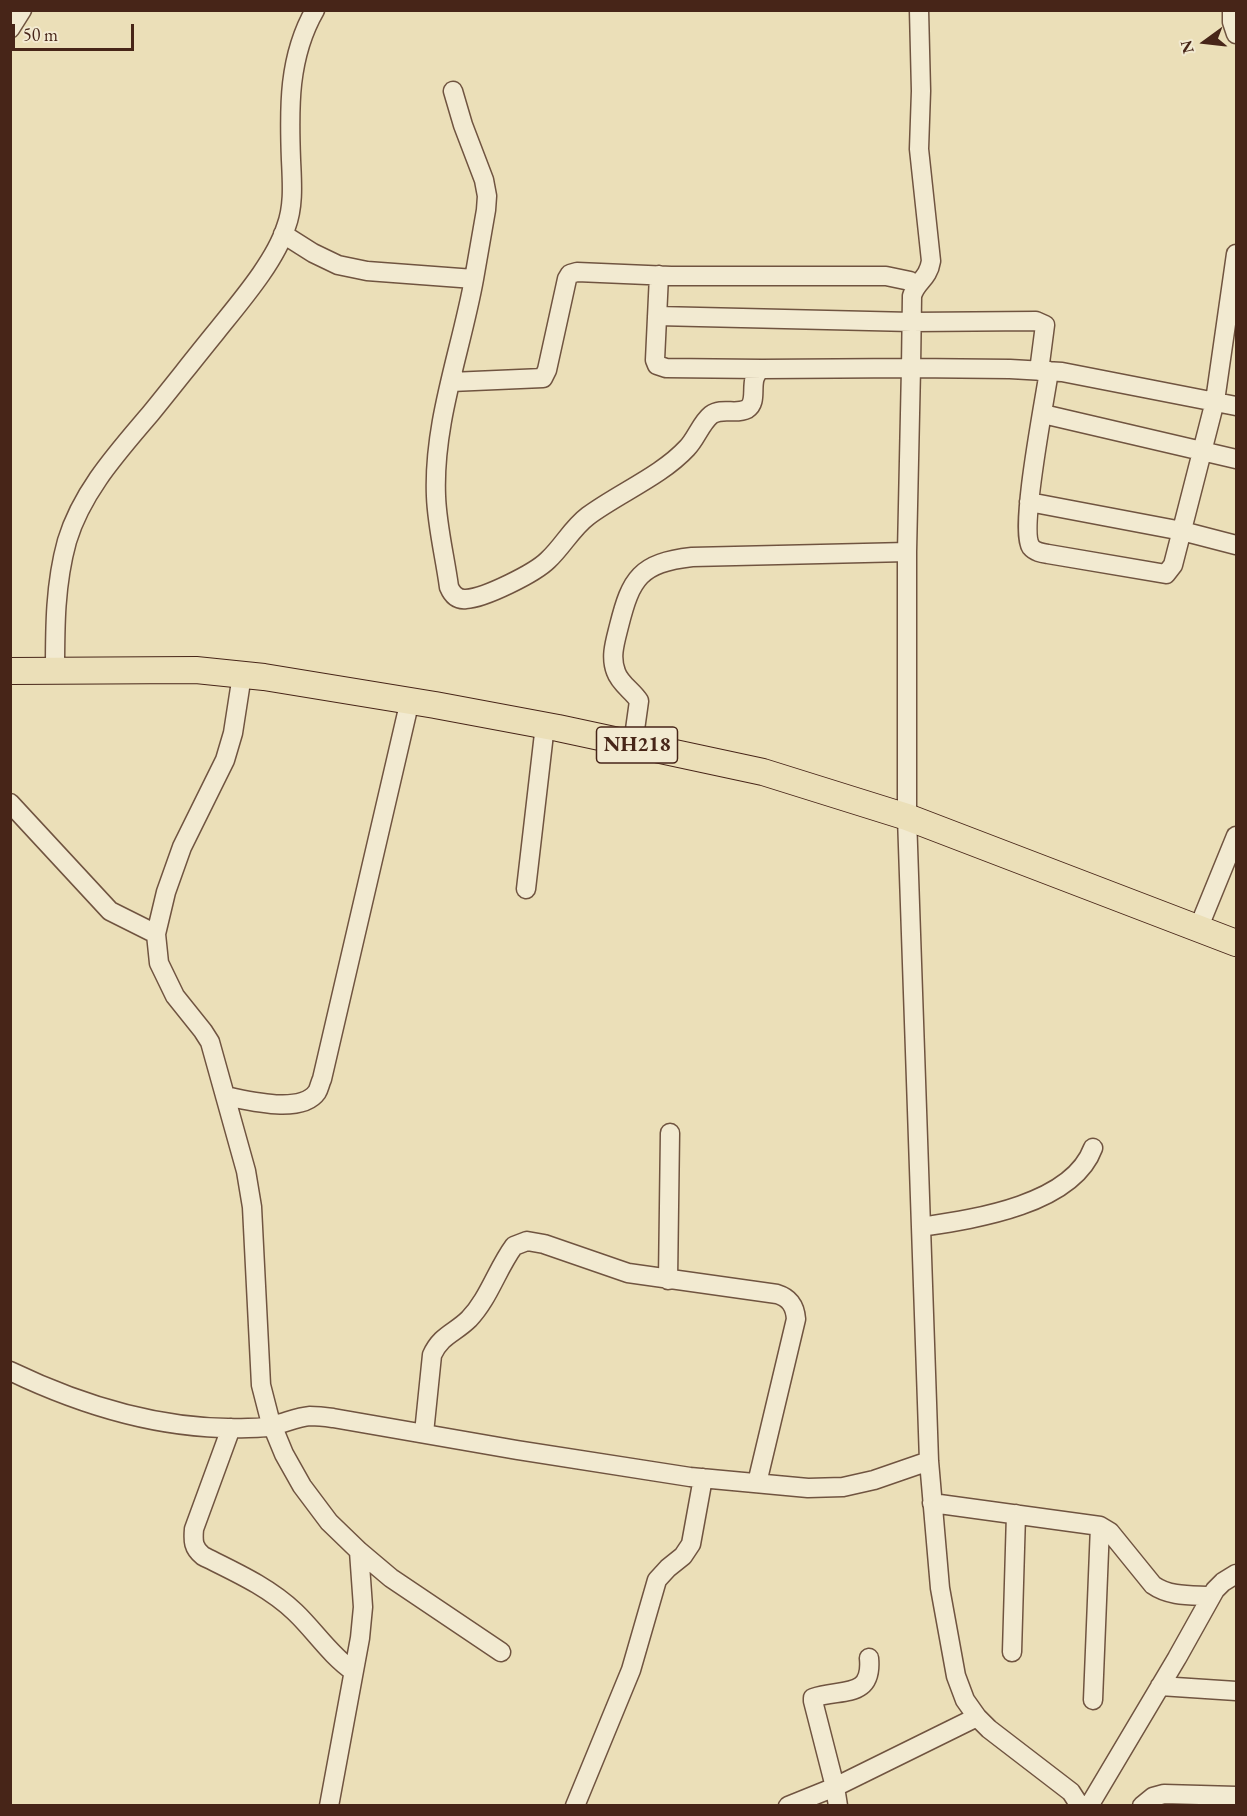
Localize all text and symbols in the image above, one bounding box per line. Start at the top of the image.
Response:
scale bar [15,12,136,50]
north arrow [1175,12,1235,72]
text: 50 m [23,23,58,46]
text: N [1175,38,1199,56]
road number: NH218 [596,727,678,763]

